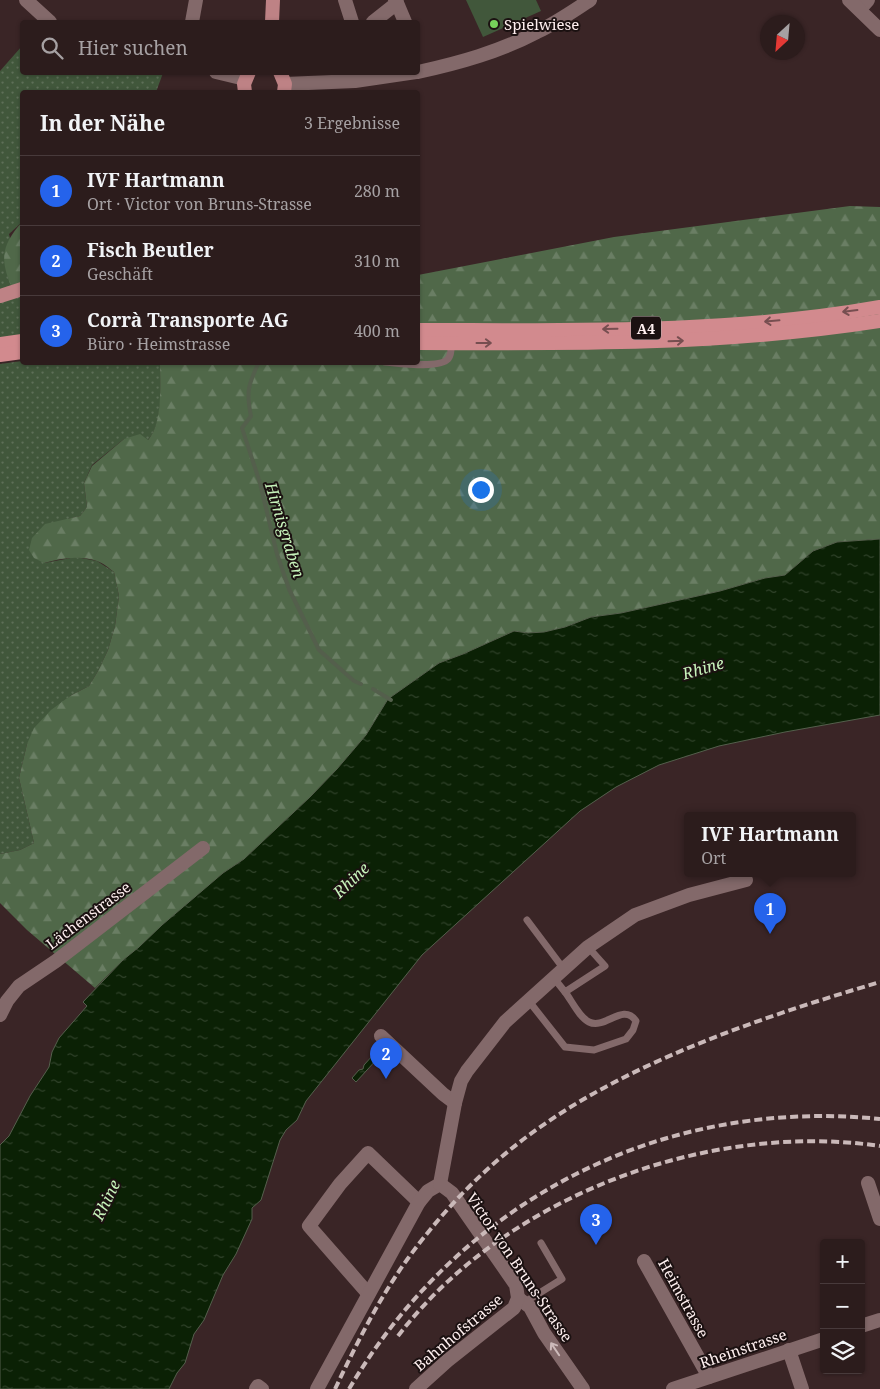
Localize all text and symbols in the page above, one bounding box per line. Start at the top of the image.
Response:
place label: Spielwiese [504,14,579,34]
north arrow [760,15,805,60]
marker: Spielwiese [488,18,500,30]
search box [20,20,420,75]
icon: search [38,34,66,62]
text: Hier suchen [78,35,188,61]
text: In der Nähe [40,109,165,137]
text: 3 Ergebnisse [304,112,400,134]
text: IVF Hartmann [87,167,225,193]
text: 1 [51,180,61,202]
text: 280 m [354,180,400,202]
text: Ort · Victor von Bruns-Strasse [87,193,312,215]
text: Fisch Beutler [87,237,214,263]
text: 2 [51,250,61,272]
text: 310 m [354,250,400,272]
text: Geschäft [87,263,153,285]
text: Corrà Transporte AG [87,307,288,333]
one-way arrow [843,307,859,317]
road number: A4 [631,316,661,339]
one-way arrow [765,316,781,325]
text: 3 [51,320,61,342]
text: 400 m [354,320,400,342]
one-way arrow [602,324,618,334]
text: Büro · Heimstrasse [87,333,230,355]
one-way arrow [668,336,684,346]
one-way arrow [475,338,491,348]
your location [468,477,494,503]
water label: Hirnisgraben [260,479,310,581]
water label: Rhine [679,652,727,685]
popup [684,812,856,877]
text: IVF Hartmann [701,821,839,847]
text: Ort [701,847,726,869]
water label: Rhine [327,857,374,903]
street label: Lächenstrasse [42,877,134,953]
pin: 1 [754,893,786,934]
pin: 2 [370,1038,402,1079]
water label: Rhine [86,1176,125,1225]
street label: Victor von Bruns-Strasse [463,1189,577,1345]
pin: 3 [580,1204,612,1245]
map controls [820,1239,865,1374]
button: + [820,1239,865,1284]
street label: Heimstrasse [654,1255,714,1341]
button: − [820,1284,865,1329]
street label: Bahnhofstrasse [409,1289,507,1375]
street label: Rheinstrasse [697,1324,789,1372]
button: layers [820,1329,865,1374]
one-way arrow [550,1342,560,1356]

